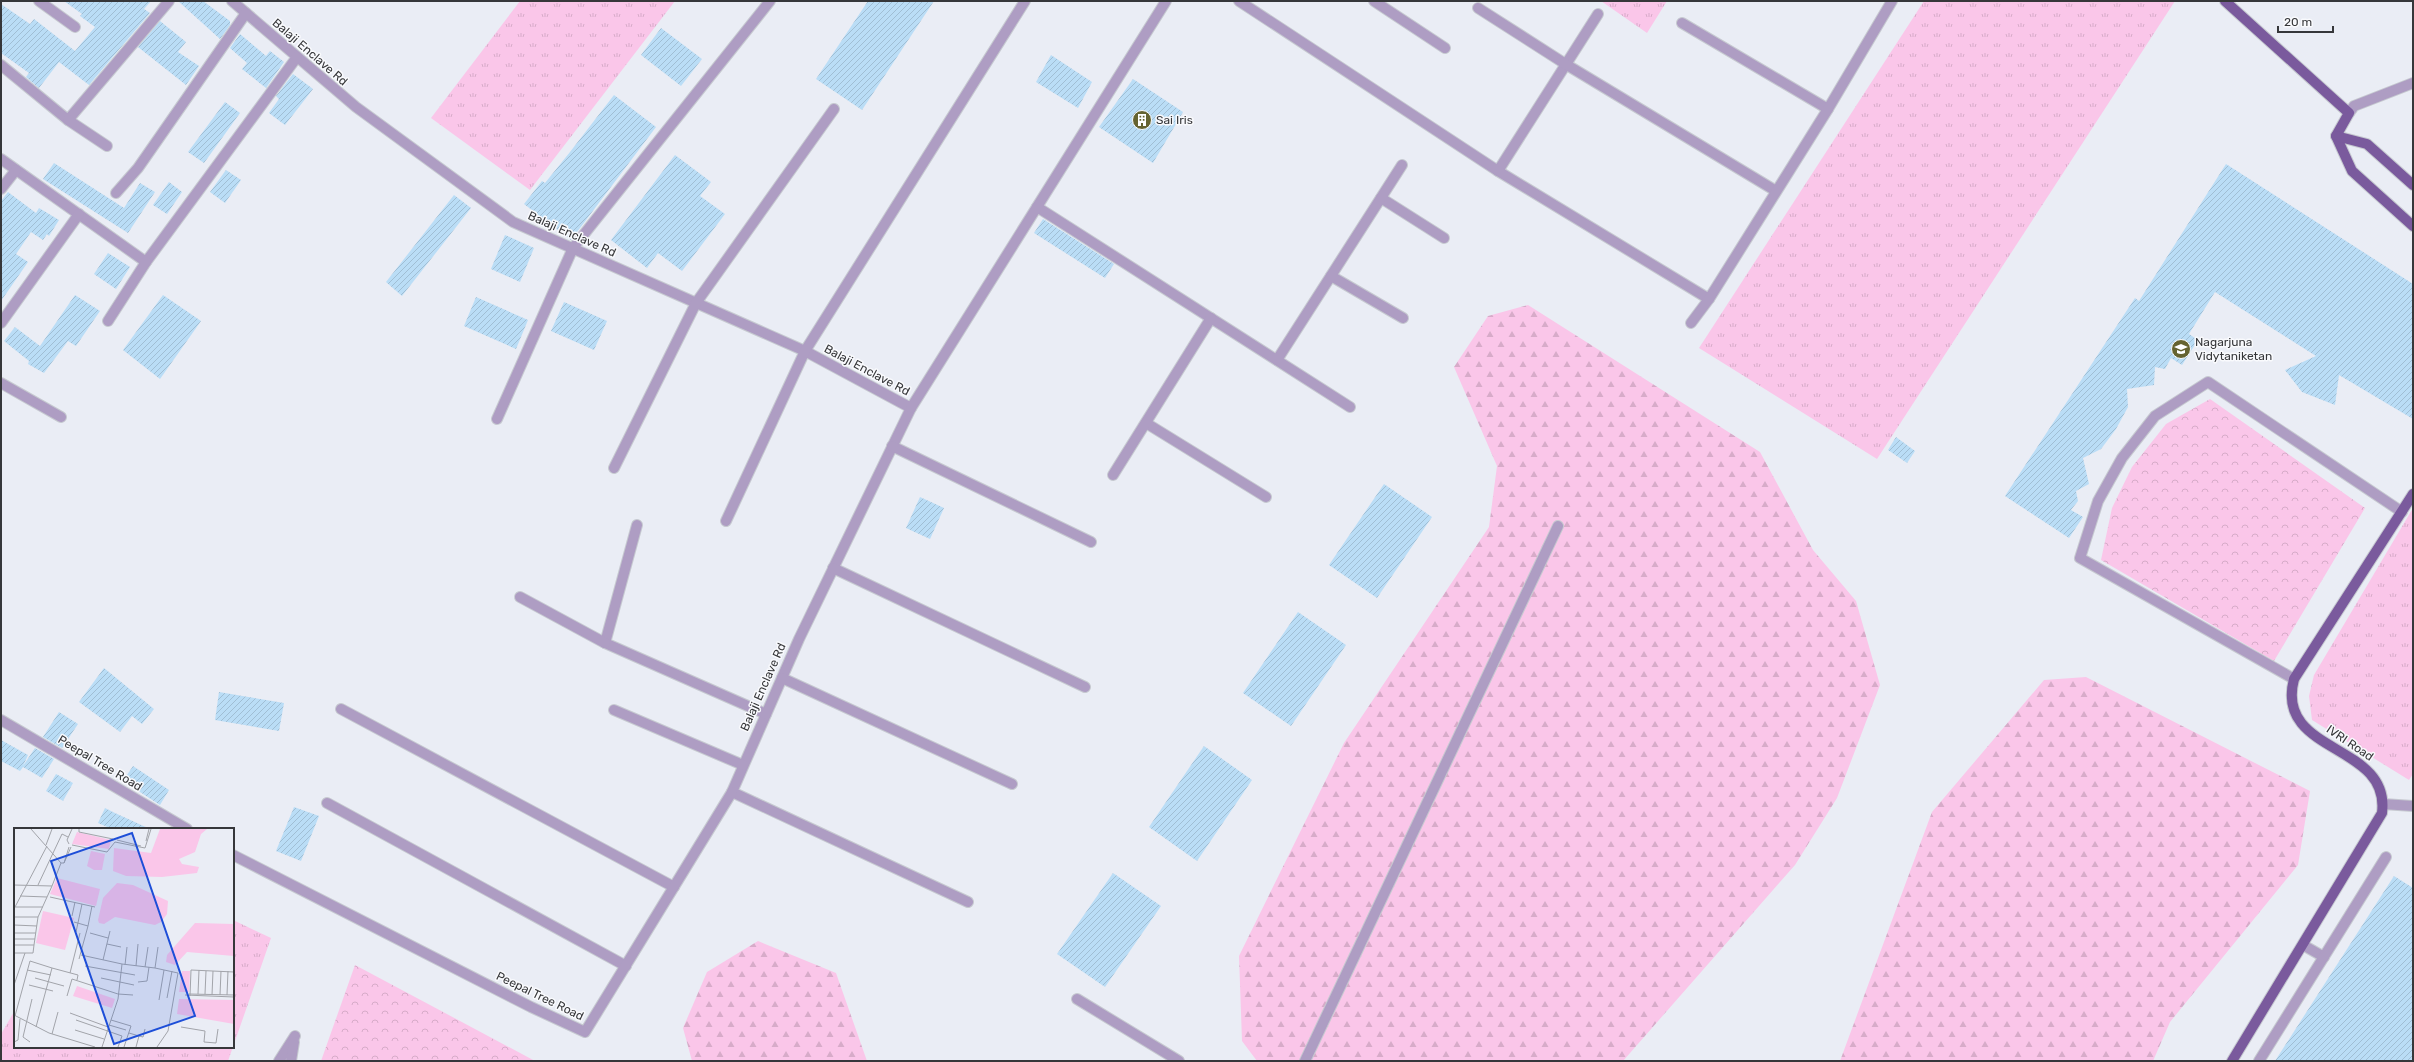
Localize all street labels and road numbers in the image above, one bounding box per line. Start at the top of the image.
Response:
street label: Balaji Enclave Rd [270,16,350,88]
street label: Balaji Enclave Rd [526,208,618,260]
street label: Balaji Enclave Rd [822,342,912,398]
street label: Balaji Enclave Rd [737,641,789,733]
street label: IVRI Road [2324,722,2376,764]
street label: Peepal Tree Road [55,732,145,794]
street label: Peepal Tree Road [494,969,586,1023]

